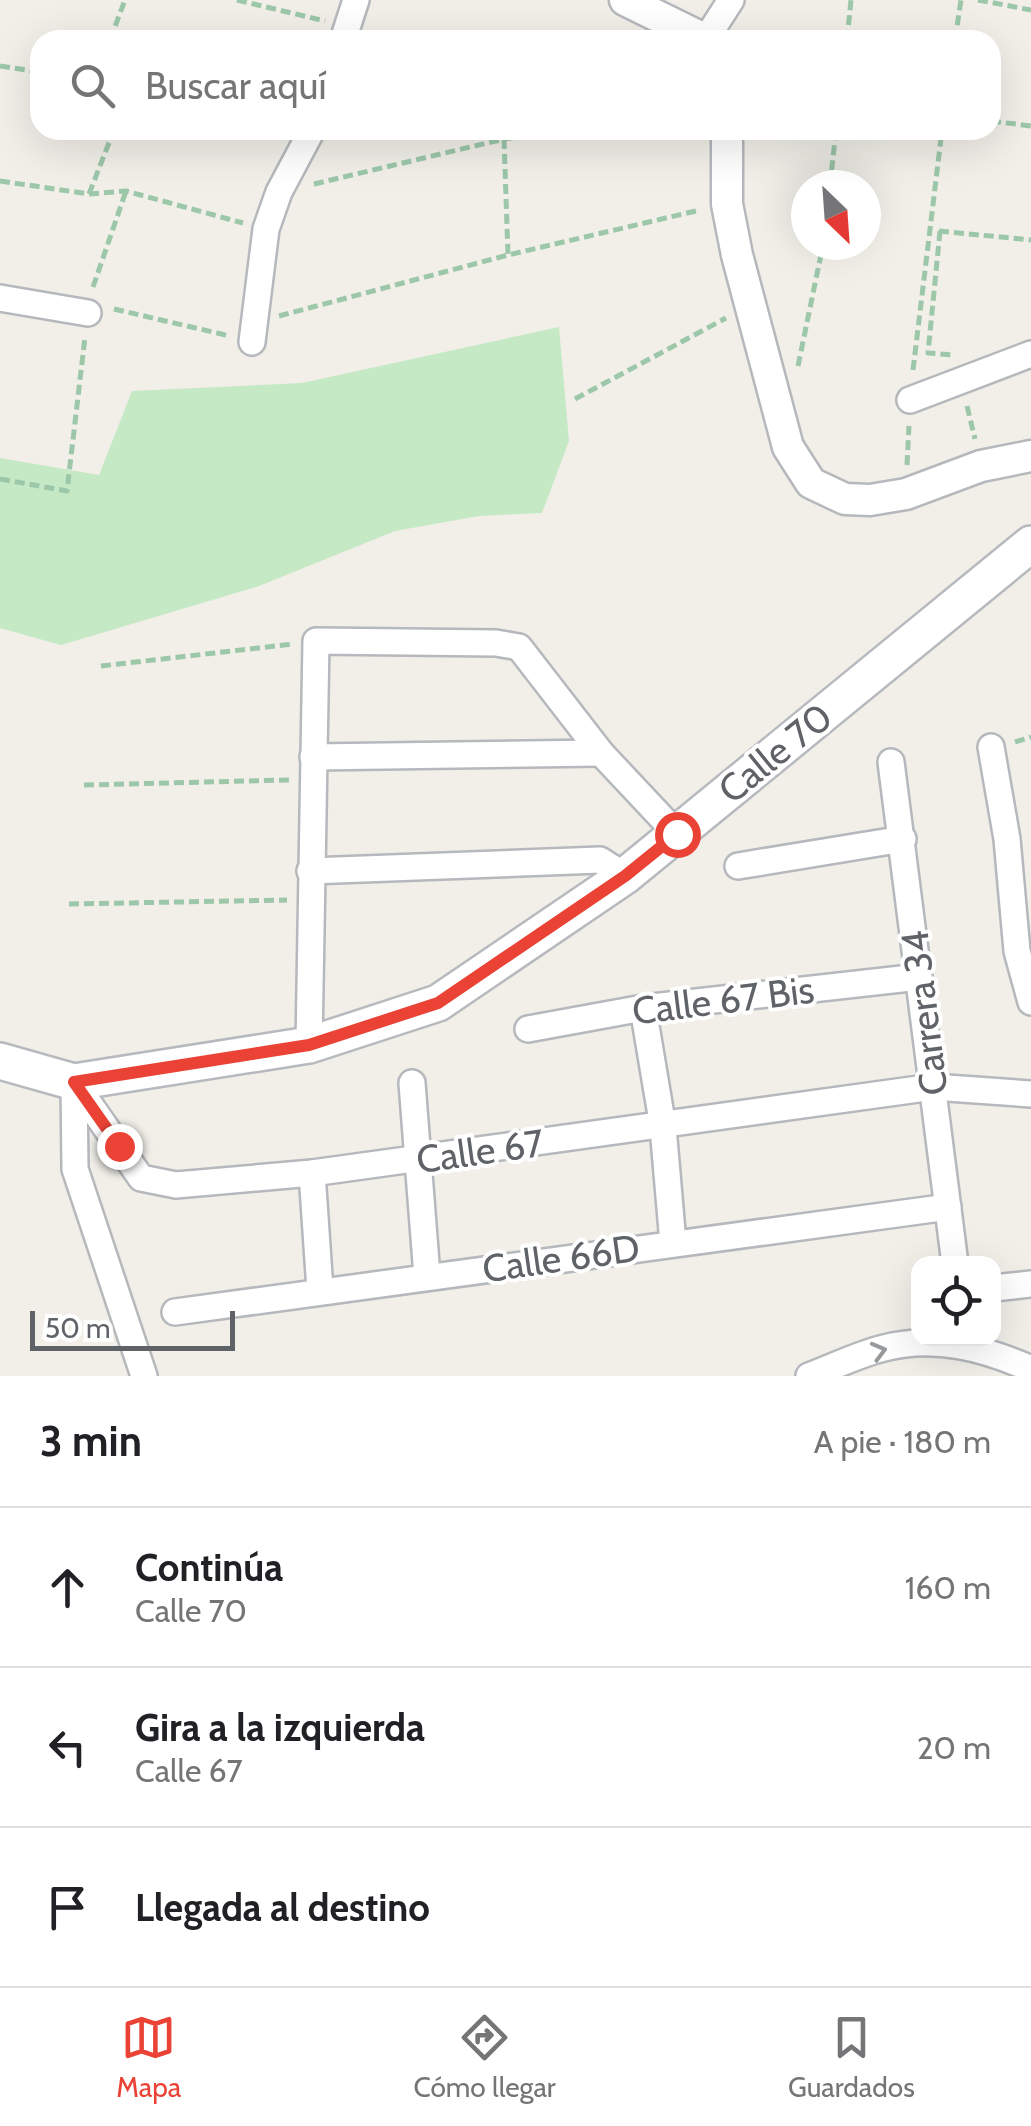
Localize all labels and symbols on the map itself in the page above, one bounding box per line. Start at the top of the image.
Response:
north arrow [791,170,881,260]
street label: Calle 70 [709,693,841,813]
route start [655,812,701,858]
street label: Carrera 34 [891,928,957,1098]
street label: Calle 67 Bis [630,966,816,1034]
street label: Calle 67 [413,1119,547,1183]
route end [97,1124,143,1170]
street label: Calle 66D [479,1224,643,1292]
scale bar [30,1306,235,1350]
one-way arrow [870,1342,887,1363]

